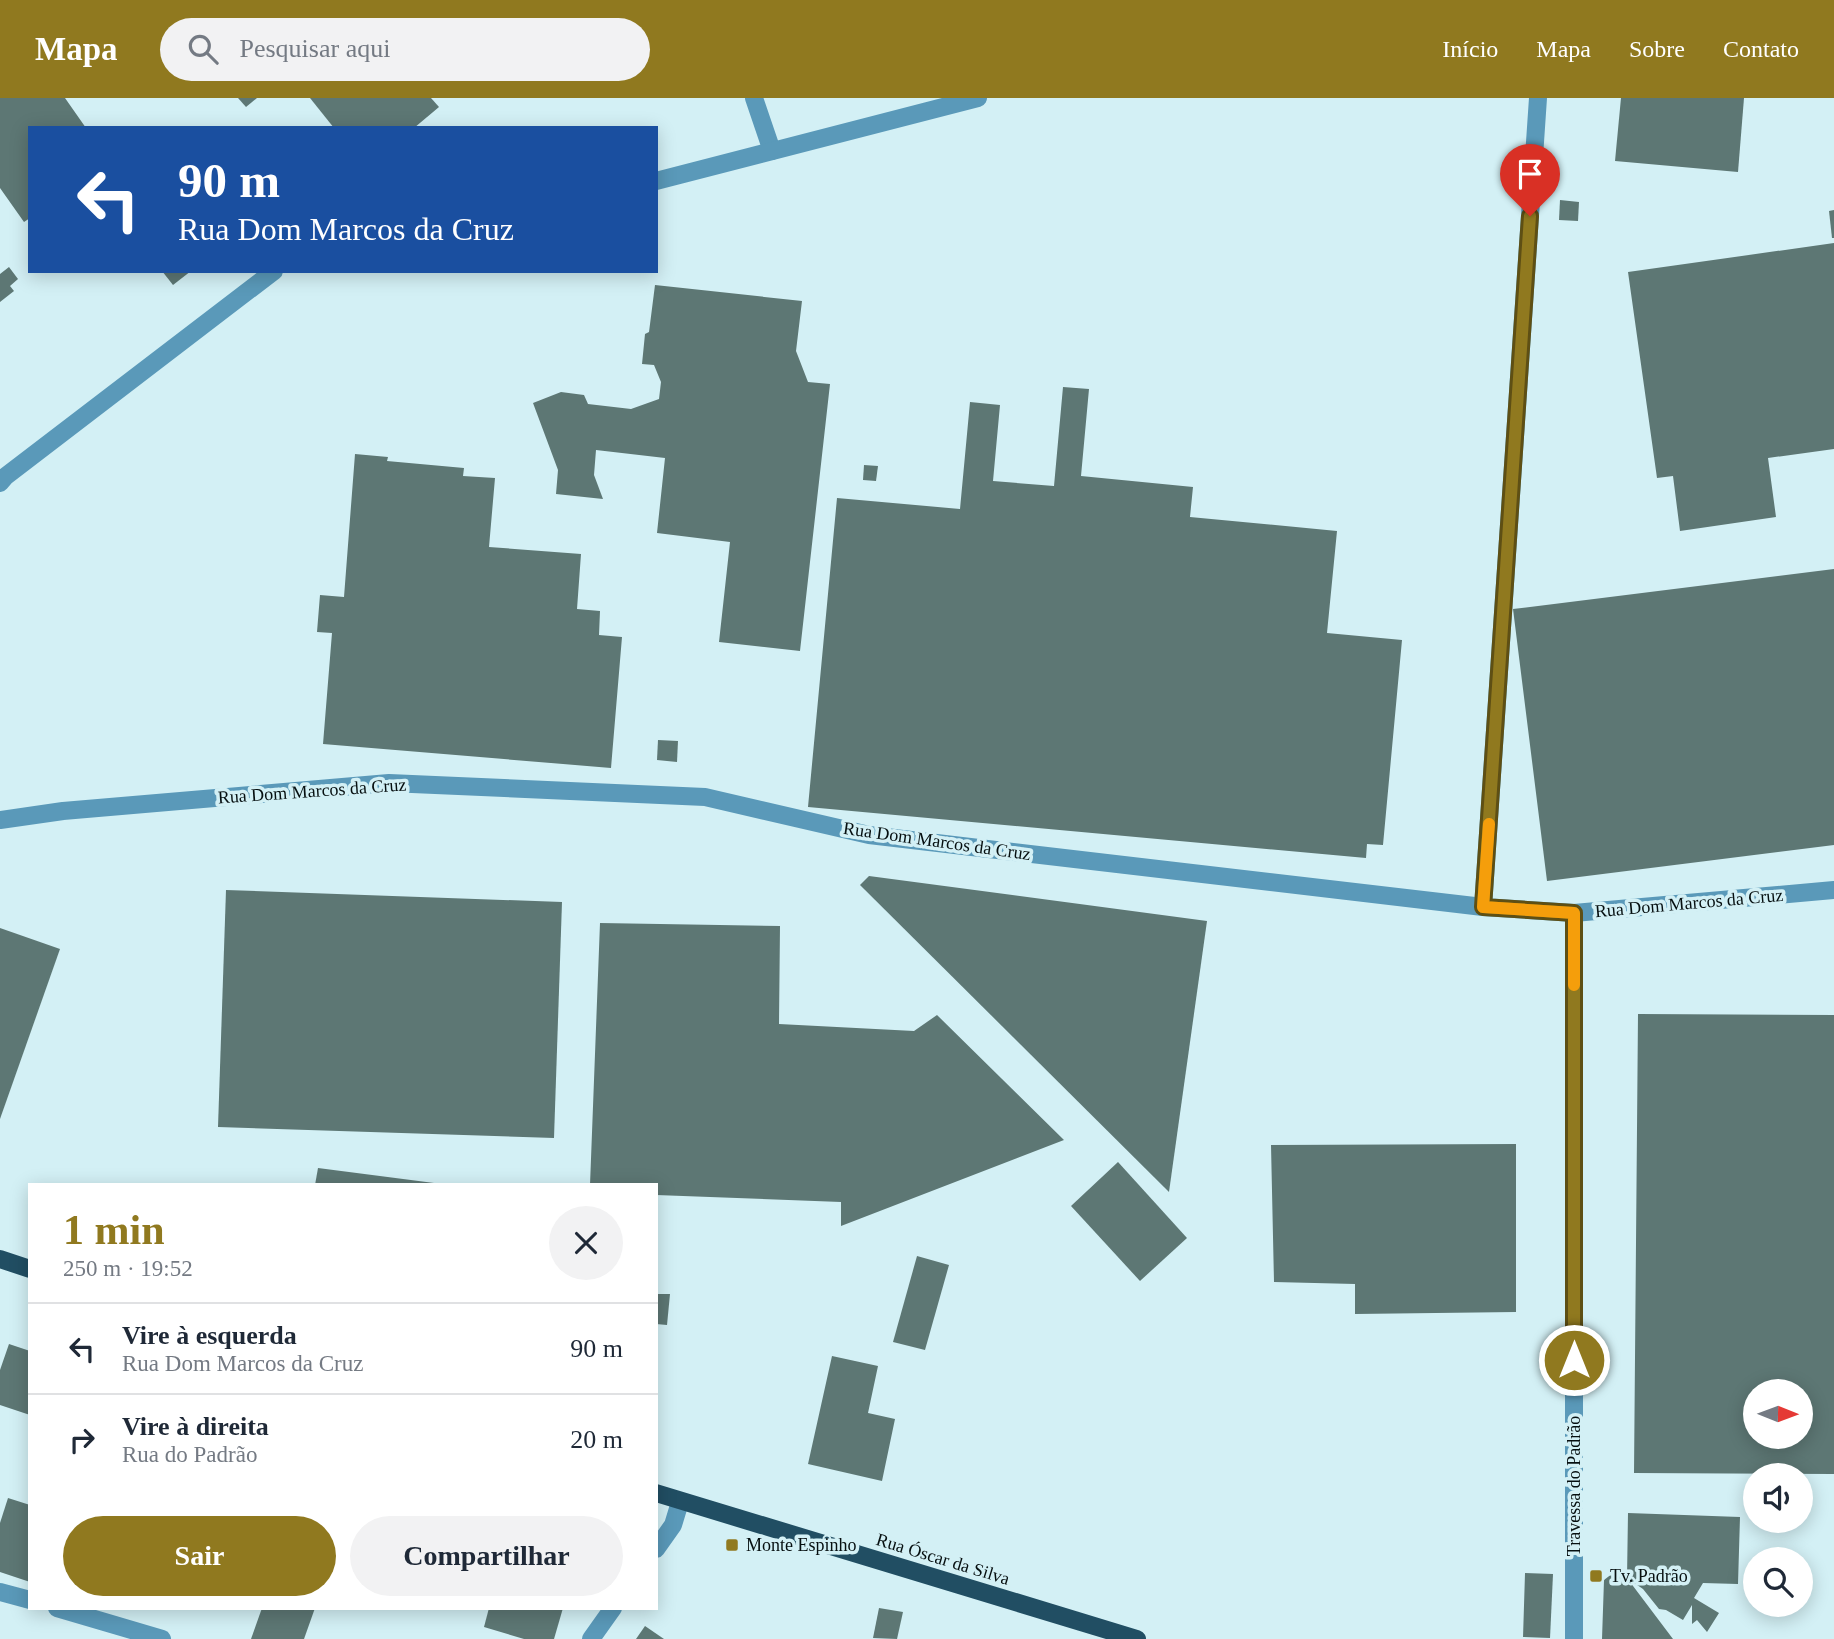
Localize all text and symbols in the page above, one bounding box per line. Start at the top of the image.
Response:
search box [160,18,650,81]
icon: search [184,30,222,68]
text: Mapa [35,31,118,67]
text: Pesquisar aqui [240,34,390,63]
text: Início [1442,36,1498,62]
text: Mapa [1536,36,1591,62]
text: Sobre [1629,36,1685,62]
text: Contato [1723,36,1799,62]
pin [1500,144,1560,216]
text: 90 m [178,153,280,208]
icon: left [63,154,154,245]
icon: arrive [1511,155,1549,193]
text: Rua Dom Marcos da Cruz [178,211,514,247]
street label: Rua Dom Marcos da Cruz [217,774,407,808]
street label: Rua Dom Marcos da Cruz [842,818,1032,864]
street label: Rua Dom Marcos da Cruz [1594,885,1784,921]
button: close [549,1206,623,1280]
text: 1 min [63,1207,165,1253]
text: 250 m · 19:52 [63,1256,193,1281]
text: Vire à esquerda [122,1321,297,1350]
position arrow [1537,1323,1611,1397]
icon: left [63,1330,101,1368]
text: 90 m [570,1334,623,1363]
text: Rua Dom Marcos da Cruz [122,1351,363,1376]
north arrow [1743,1379,1813,1449]
map controls [1743,1379,1813,1617]
text: Vire à direita [122,1412,269,1441]
street label: Travessa do Padrão [1564,1416,1584,1556]
icon: right [63,1421,101,1459]
text: 20 m [570,1425,623,1454]
text: Rua do Padrão [122,1442,257,1467]
button: sound [1743,1463,1813,1533]
button: Sair [63,1516,336,1596]
button: Compartilhar [350,1516,623,1596]
street label: Rua Óscar da Silva [874,1528,1012,1589]
place label: Monte Espinho [746,1535,857,1555]
marker: Monte Espinho [724,1537,740,1553]
button: search [1743,1547,1813,1617]
place label: Tv. Padrão [1610,1566,1688,1586]
marker: Tv. Padrão [1588,1568,1604,1584]

